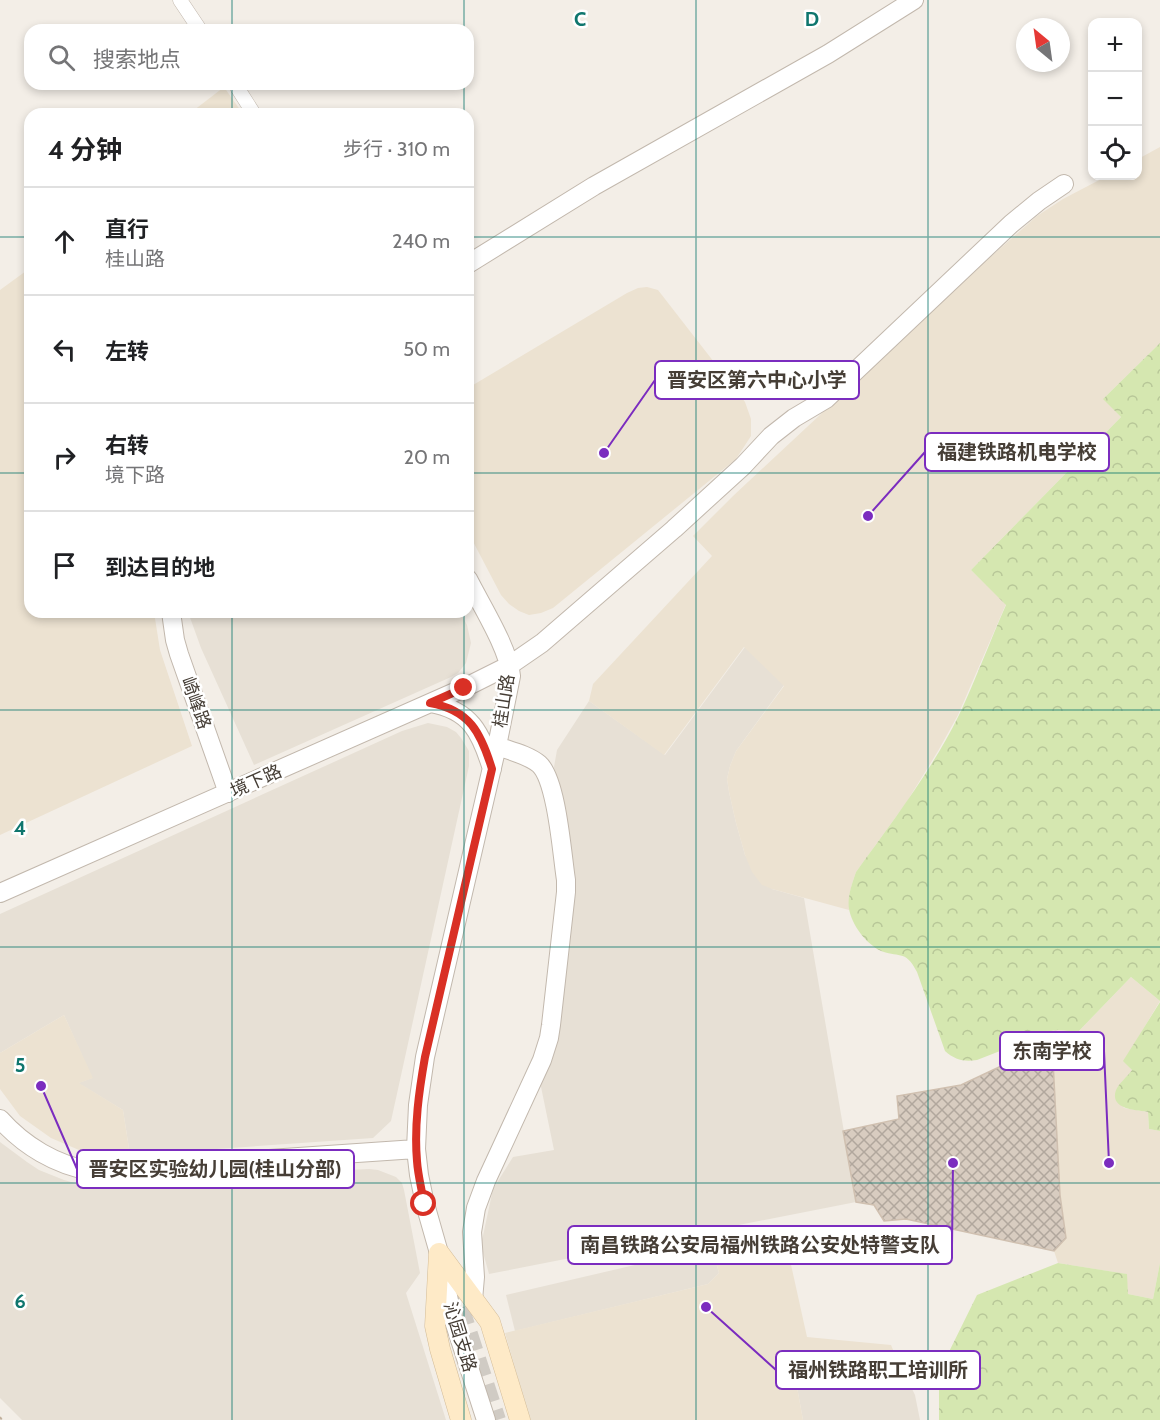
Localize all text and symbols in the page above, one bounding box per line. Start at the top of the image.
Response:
text: C [574,7,586,31]
text: D [805,7,819,31]
north arrow [1016,18,1070,72]
map controls [1088,18,1142,180]
button: + [1088,18,1142,72]
search box [24,24,474,90]
icon: search [45,41,78,74]
text: 搜索地点 [93,46,181,73]
button: − [1088,72,1142,126]
button: locate [1088,126,1142,180]
text: 4 分钟 [48,134,122,166]
text: 步行 · 310 m [343,137,450,161]
text: 直行 [105,216,149,243]
icon: ahead [48,225,81,258]
text: 240 m [392,229,450,253]
text: 桂山路 [105,247,165,271]
icon: left [48,333,81,366]
text: 50 m [403,337,450,361]
text: 左转 [105,338,149,365]
callout: 晋安区第六中心小学 [655,361,859,399]
text: 晋安区第六中心小学 [667,368,847,392]
text: 右转 [105,432,149,459]
callout: 福建铁路机电学校 [925,433,1109,471]
text: 福建铁路机电学校 [937,440,1097,464]
icon: right [48,441,81,474]
text: 20 m [404,445,450,469]
text: 境下路 [105,463,165,487]
icon: arrive [48,549,81,582]
text: 到达目的地 [105,554,215,581]
street label: 桂山路 [489,673,519,729]
street label: 崎峰路 [176,674,216,732]
route end [450,674,476,700]
street label: 境下路 [227,760,285,802]
text: 4 [14,816,26,840]
callout: 东南学校 [1000,1032,1104,1070]
text: 东南学校 [1012,1039,1092,1063]
text: 5 [15,1053,25,1077]
callout: 晋安区实验幼儿园(桂山分部) [77,1150,354,1188]
text: 晋安区实验幼儿园(桂山分部) [88,1157,342,1181]
route start [410,1190,436,1216]
callout: 南昌铁路公安局福州铁路公安处特警支队 [568,1226,952,1264]
text: 南昌铁路公安局福州铁路公安处特警支队 [580,1233,940,1257]
text: 6 [14,1289,26,1313]
street label: 沁园支路 [439,1299,481,1375]
callout: 福州铁路职工培训所 [776,1351,980,1389]
text: 福州铁路职工培训所 [788,1358,968,1382]

